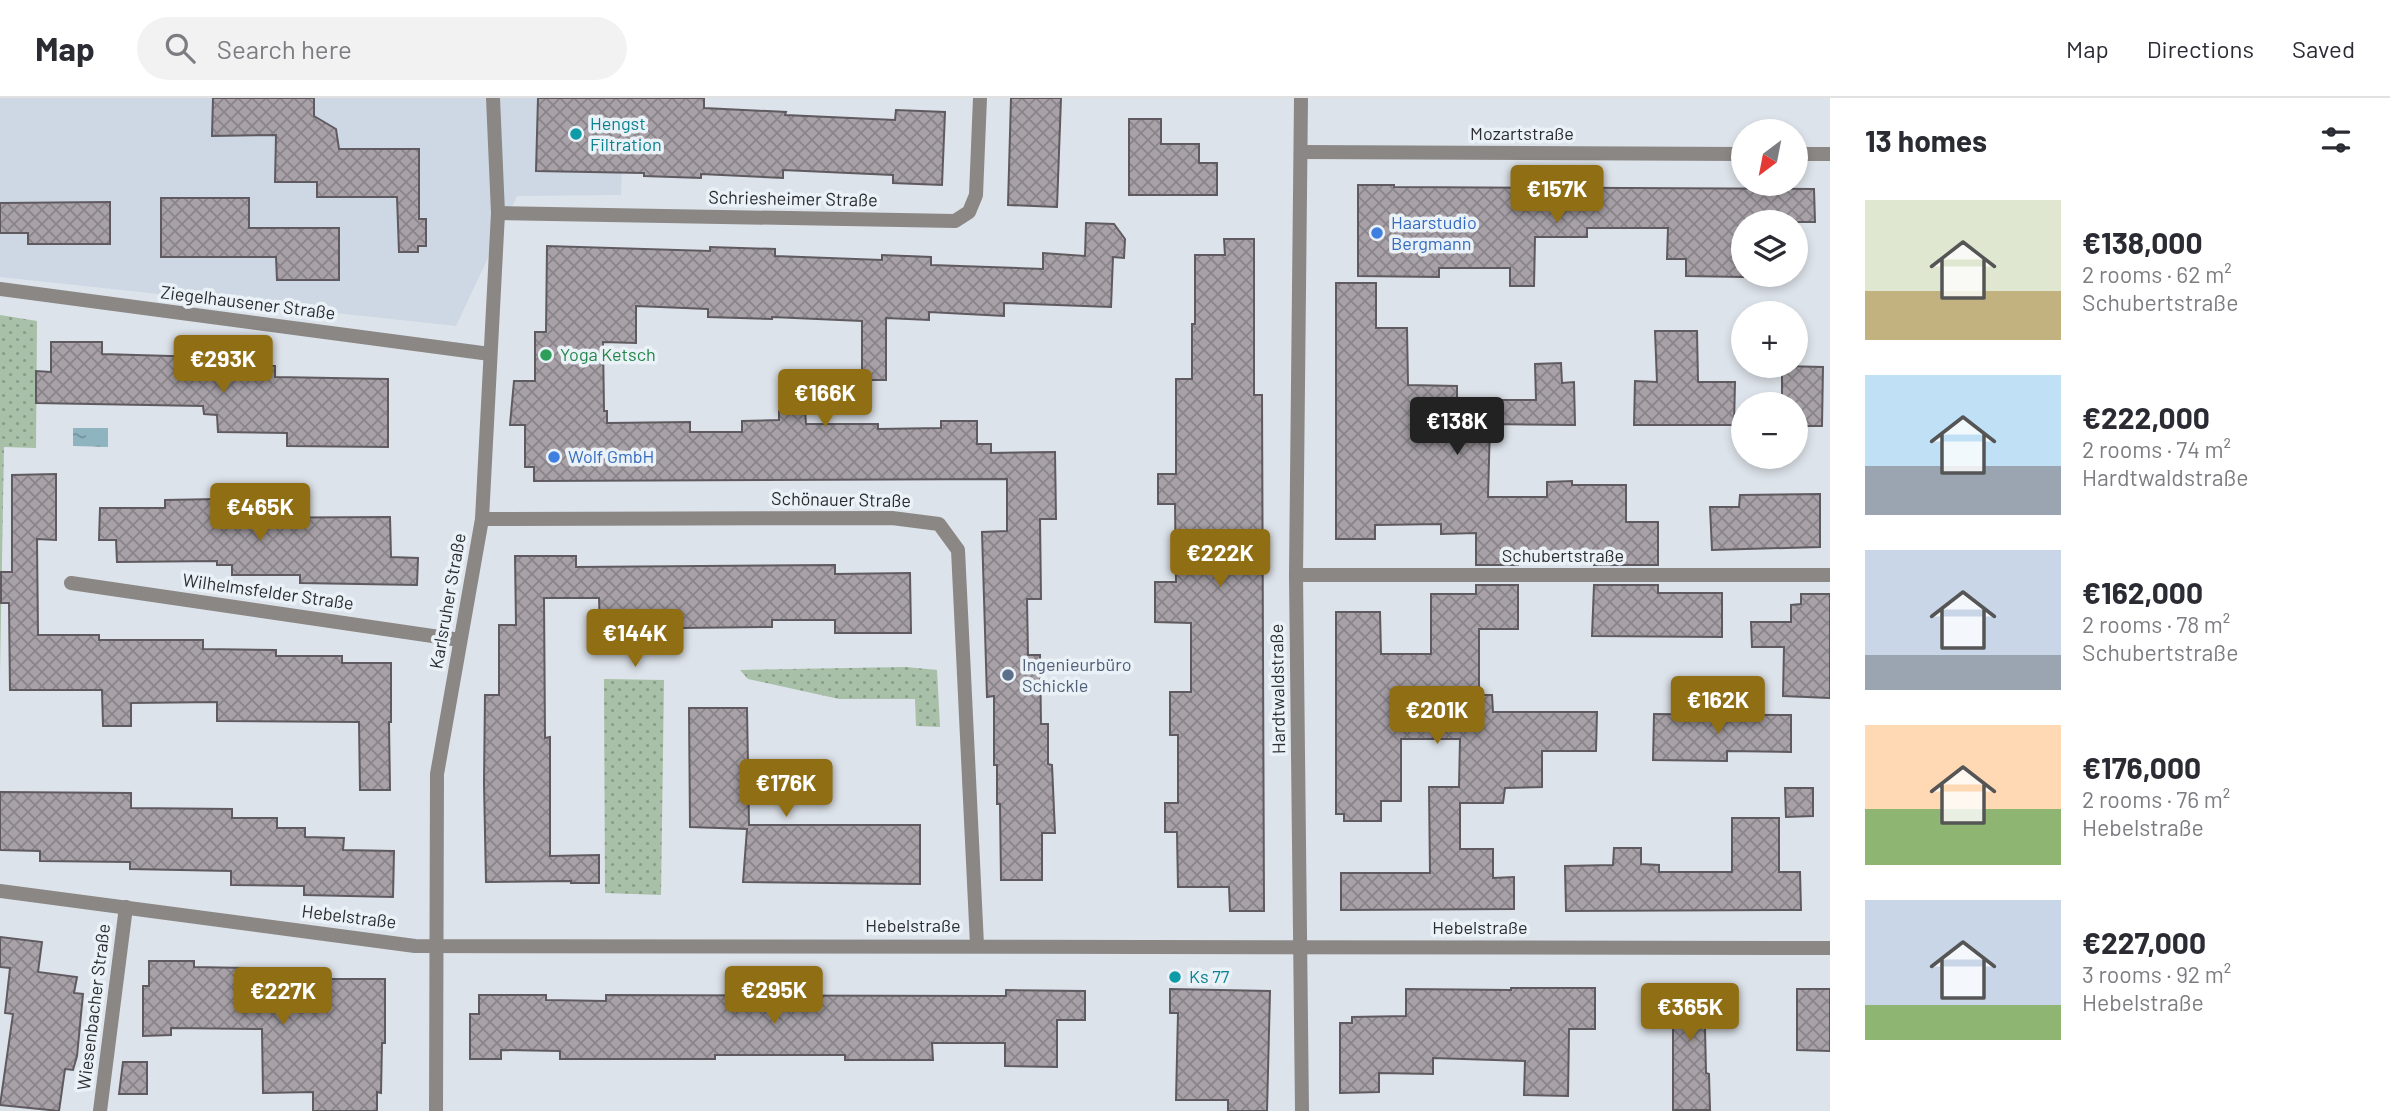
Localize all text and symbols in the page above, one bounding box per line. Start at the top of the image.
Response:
search box [137,17,627,80]
text: Map [35,28,95,68]
icon: search [161,29,199,67]
text: Search here [217,33,352,64]
text: Map [2066,34,2109,63]
text: Directions [2147,34,2254,63]
text: Saved [2292,34,2355,63]
place label: Hengst Filtration [590,112,662,155]
north arrow [1731,119,1808,196]
map controls [1731,119,1808,469]
icon: filters [2317,121,2355,159]
street label: Mozartstraße [1470,122,1574,144]
text: 13 homes [1865,122,1987,158]
marker: Hengst Filtration [568,126,584,142]
pin: €157K [1508,166,1606,225]
text: €157K [1527,174,1587,202]
street label: Schriesheimer Straße [708,186,878,210]
button: layers [1731,210,1808,287]
place label: Haarstudio Bergmann [1391,211,1477,254]
text: €138,000 [2082,224,2203,260]
marker: Haarstudio Bergmann [1369,225,1385,241]
icon: home [1921,228,2005,312]
text: 2 rooms · 62 m² [2082,260,2232,288]
street label: Ziegelhausener Straße [159,280,337,324]
text: Schubertstraße [2082,288,2238,316]
button: + [1731,301,1808,378]
pin: €293K [174,336,272,395]
place label: Yoga Ketsch [560,343,656,365]
text: €293K [190,344,256,372]
marker: Yoga Ketsch [538,347,554,363]
pin: €166K [776,370,874,429]
text: €166K [794,378,856,406]
button: − [1731,392,1808,469]
pin: €138K [1408,398,1506,457]
text: €222,000 [2082,399,2210,435]
icon: home [1921,403,2005,487]
text: €138K [1426,406,1488,434]
text: 2 rooms · 74 m² [2082,435,2231,463]
place label: Wolf GmbH [568,445,654,467]
marker: Wolf GmbH [546,449,562,465]
text: Hardtwaldstraße [2082,463,2248,491]
pin: €465K [211,484,309,543]
street label: Schönauer Straße [771,487,911,511]
text: €465K [226,492,294,520]
pin: €222K [1171,530,1269,589]
street label: Karlsruher Straße [424,531,470,670]
text: €222K [1186,538,1254,566]
street label: Schubertstraße [1502,544,1624,566]
street label: Wilhelmsfelder Straße [181,568,355,614]
text: €162,000 [2082,574,2203,610]
icon: home [1921,578,2005,662]
pin: €144K [586,610,684,669]
text: 2 rooms · 78 m² [2082,610,2230,638]
text: €144K [603,618,667,646]
street label: Hardtwaldstraße [1265,624,1289,754]
text: Schubertstraße [2082,638,2238,666]
place label: Ingenieurbüro Schickle [1022,653,1131,696]
marker: Ingenieurbüro Schickle [1000,667,1016,683]
pin: €162K [1669,676,1767,736]
text: €162K [1687,685,1749,713]
pin: €201K [1388,686,1486,746]
text: €201K [1406,695,1468,723]
text: €176,000 [2082,749,2201,785]
icon: home [1921,753,2005,837]
pin: €176K [737,760,835,819]
text: €176K [756,768,816,796]
text: 2 rooms · 76 m² [2082,785,2230,813]
text: Hebelstraße [2082,813,2204,841]
street label: Hebelstraße [300,899,398,933]
street label: Hebelstraße [865,914,961,936]
street label: Hebelstraße [1432,916,1528,938]
street label: Wiesenbacher Straße [72,922,114,1092]
text: €227,000 [2082,924,2206,960]
icon: home [1921,928,2005,1012]
text: 3 rooms · 92 m² [2082,960,2231,988]
place label: Ks 77 [1189,965,1230,987]
pin: €295K [725,967,823,1026]
pin: €227K [234,968,332,1027]
marker: Ks 77 [1167,969,1183,985]
text: €295K [741,975,807,1003]
text: €227K [250,976,316,1004]
pin: €365K [1641,984,1739,1043]
text: Hebelstraße [2082,988,2204,1016]
text: €365K [1657,992,1723,1020]

